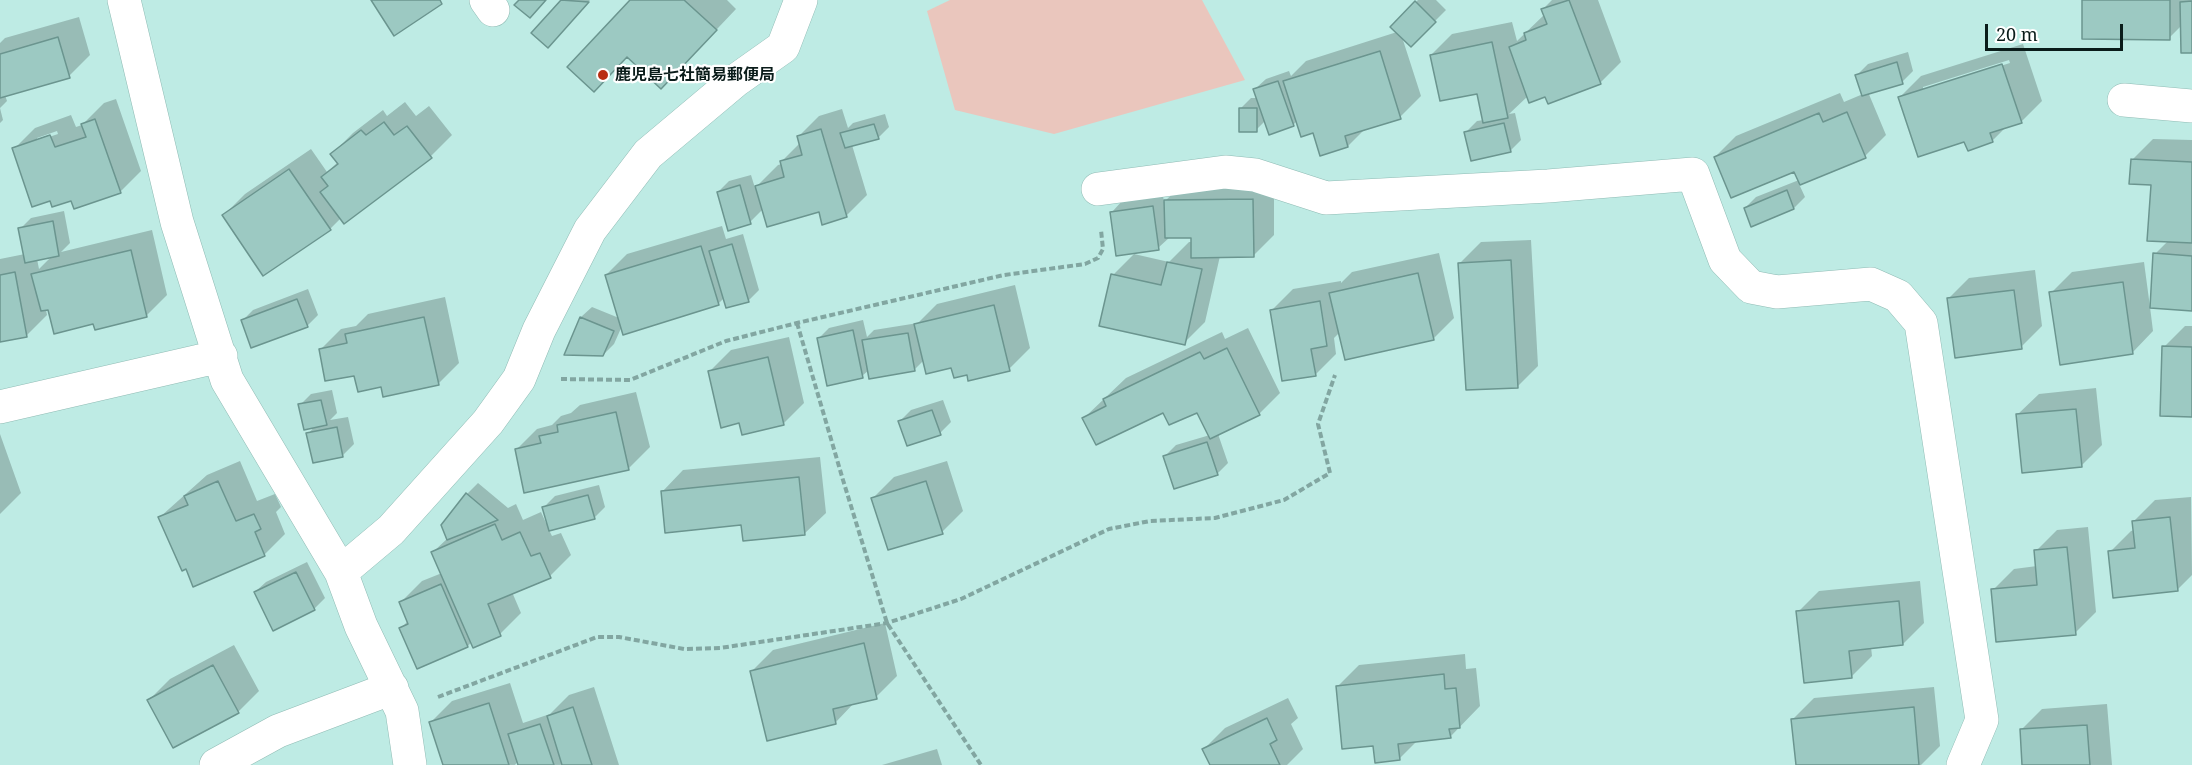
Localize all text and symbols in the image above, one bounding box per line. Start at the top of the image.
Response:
scale bar [1988,12,2126,50]
text: 20 m [1996,22,2038,46]
place label: 鹿児島七社簡易郵便局 [615,65,775,85]
marker: 鹿児島七社簡易郵便局 [596,68,610,82]

